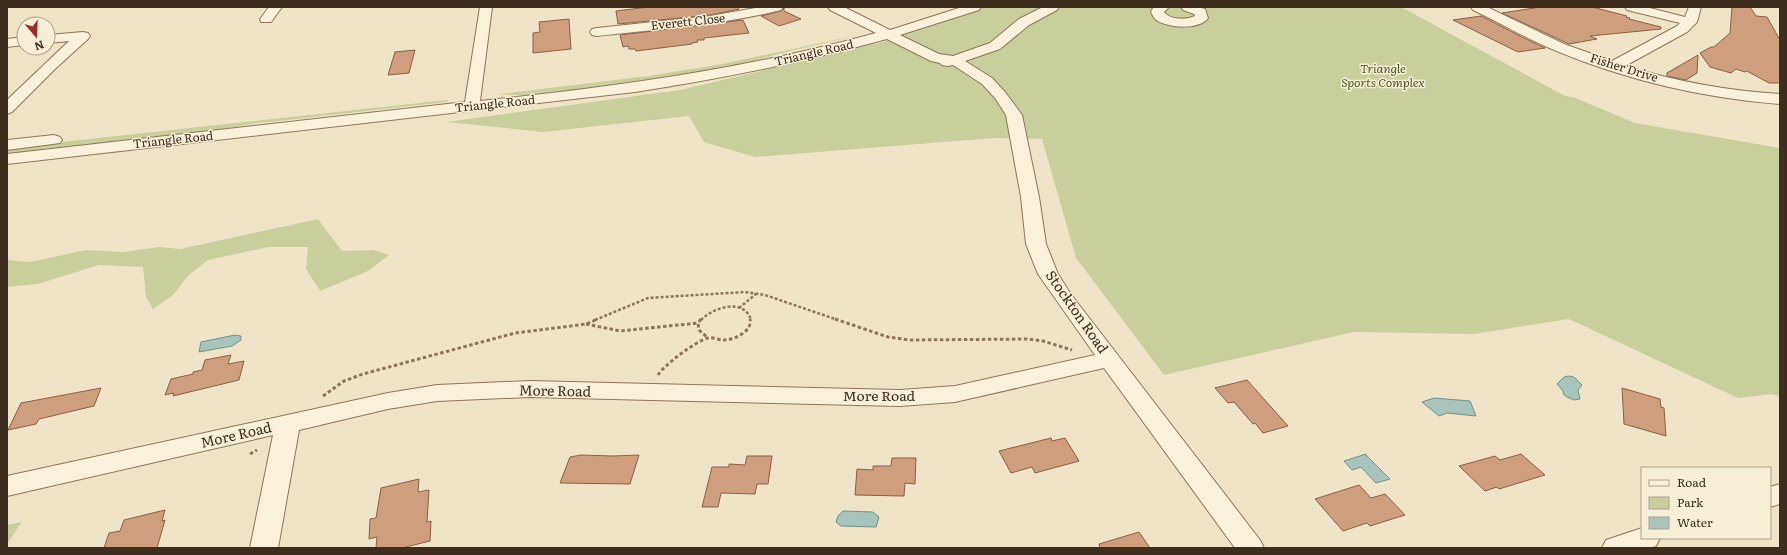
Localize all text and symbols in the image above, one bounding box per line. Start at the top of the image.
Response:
street label: Everett Close [650,8,726,34]
north arrow [16,16,56,56]
street label: Triangle Road [772,34,856,70]
text: N [33,37,47,55]
street label: Fisher Drive [1588,48,1661,86]
park label: Triangle Sports Complex [1341,59,1425,91]
street label: Triangle Road [454,90,537,116]
street label: Triangle Road [132,126,215,152]
street label: Stockton Road [1042,266,1114,357]
street label: More Road [519,379,592,401]
street label: More Road [843,385,916,405]
street label: More Road [198,416,274,452]
legend [1641,467,1771,539]
text: Road [1677,473,1707,491]
text: Park [1677,493,1704,511]
text: Water [1677,513,1713,531]

